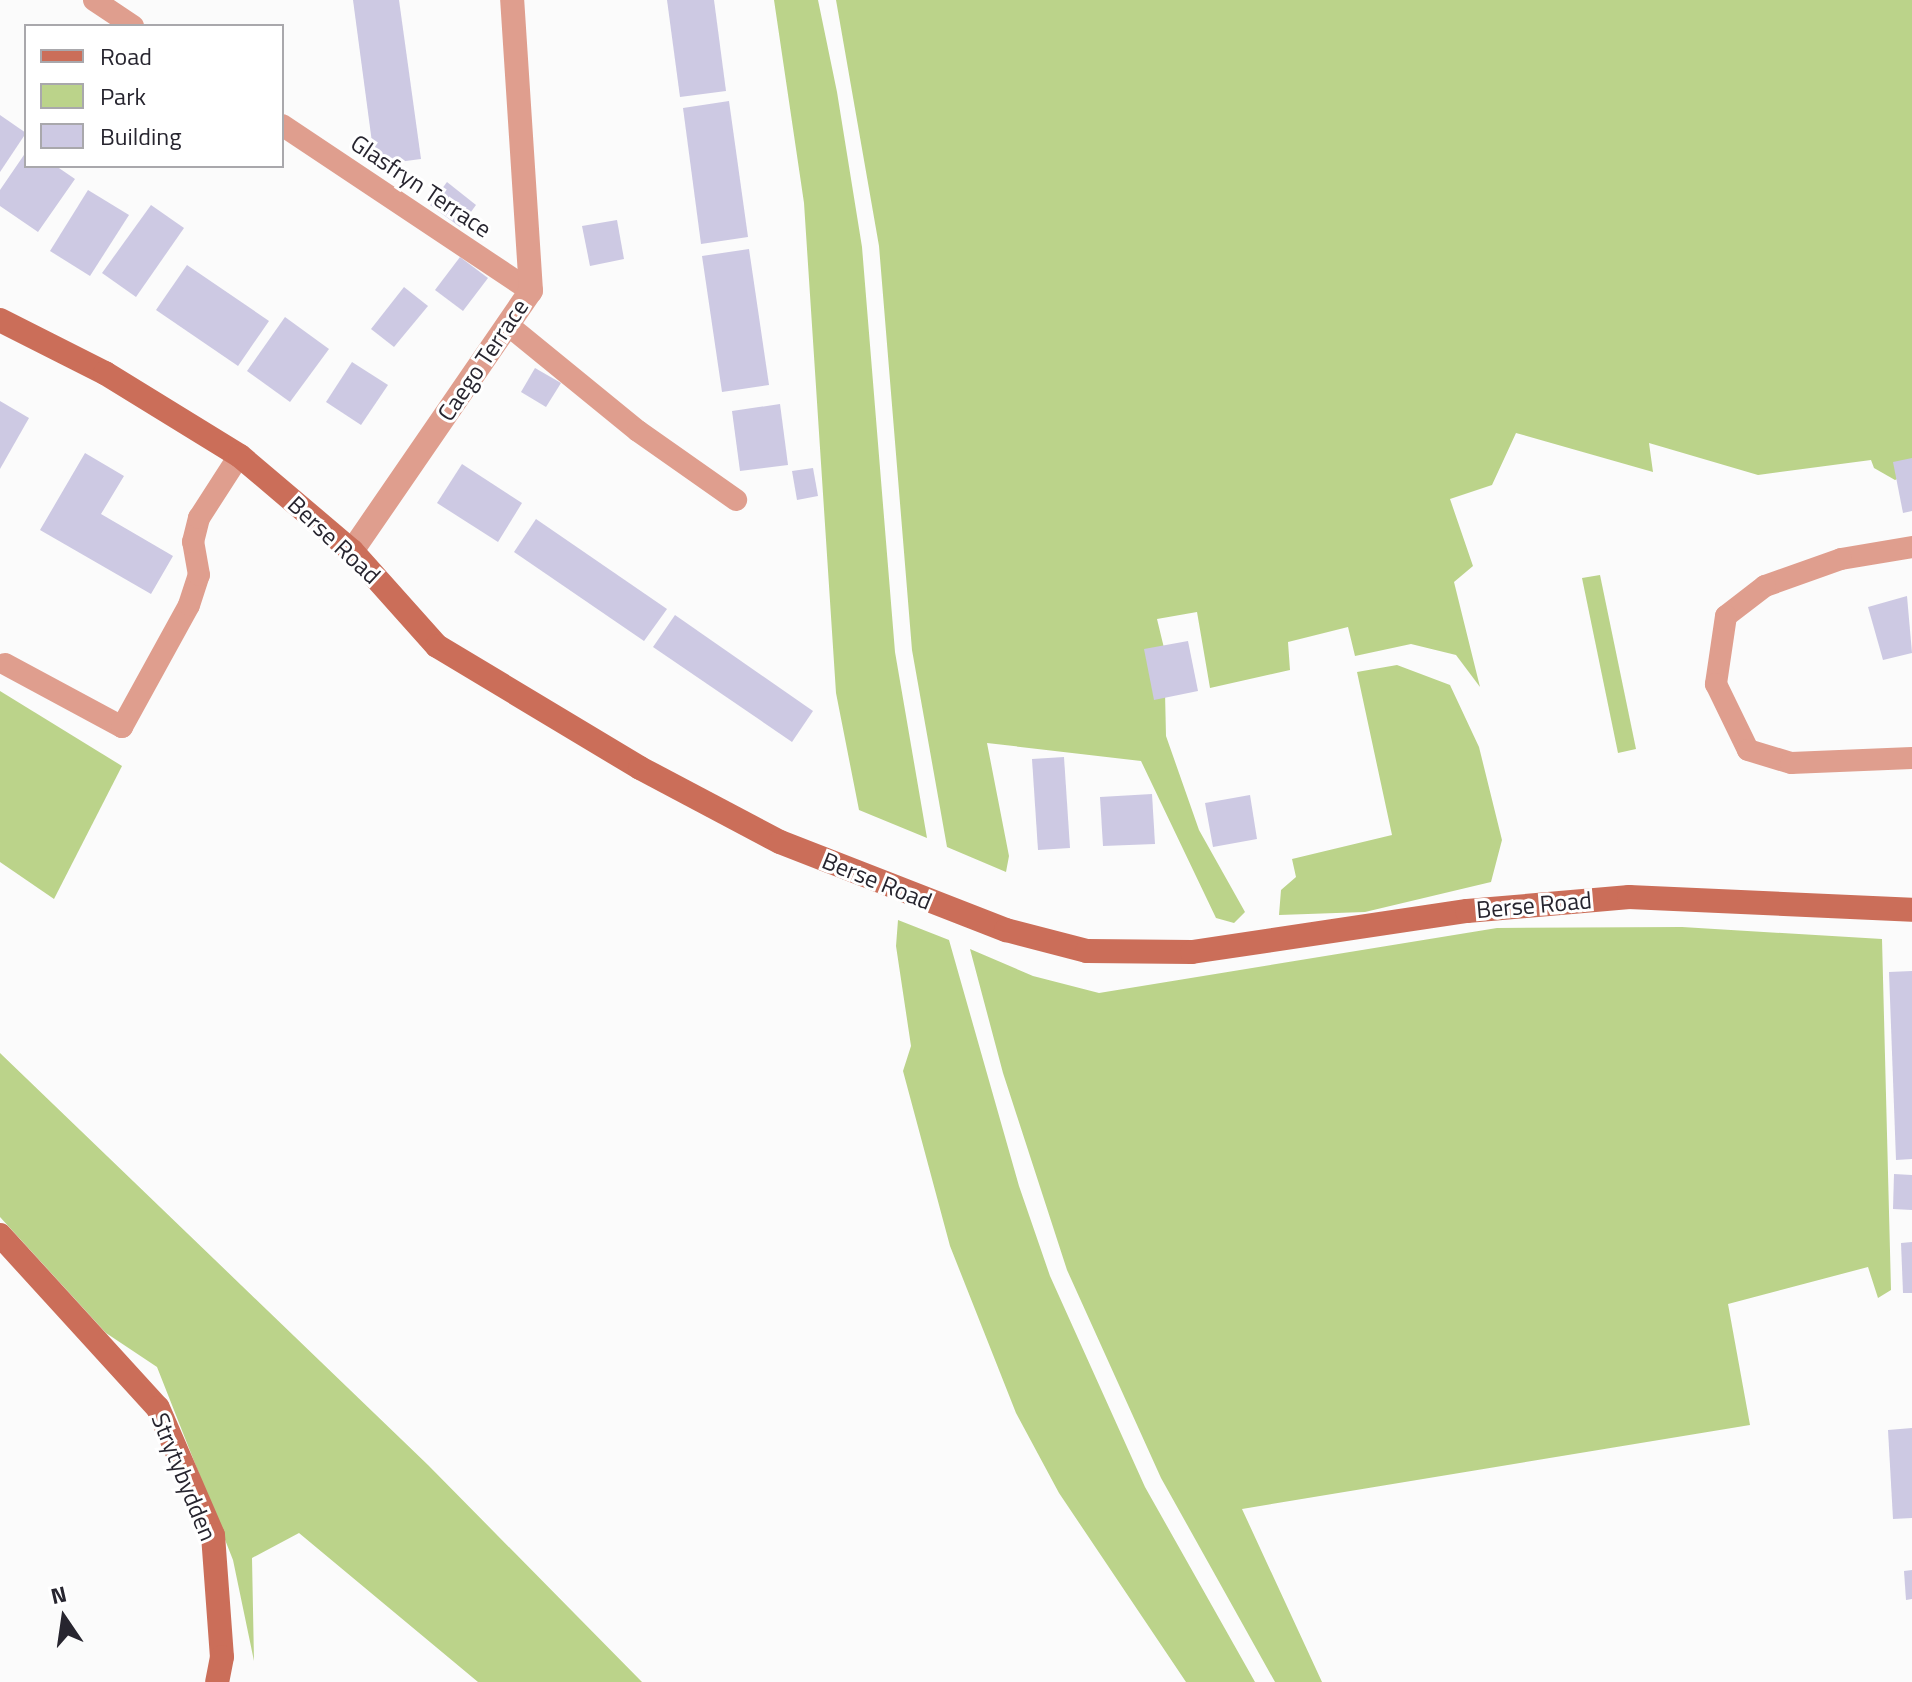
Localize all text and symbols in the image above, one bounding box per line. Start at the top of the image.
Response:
legend [24,24,284,168]
text: Road [100,38,152,74]
text: Park [100,78,146,114]
text: Building [100,118,182,154]
street label: Glasfryn Terrace [345,128,497,244]
street label: Caego Terrace [432,293,534,427]
street label: Berse Road [282,490,386,590]
street label: Berse Road [818,846,936,916]
street label: Berse Road [1475,886,1593,924]
street label: Strytybydden [145,1409,223,1545]
text: N [47,1576,70,1613]
north arrow [24,1578,104,1658]

